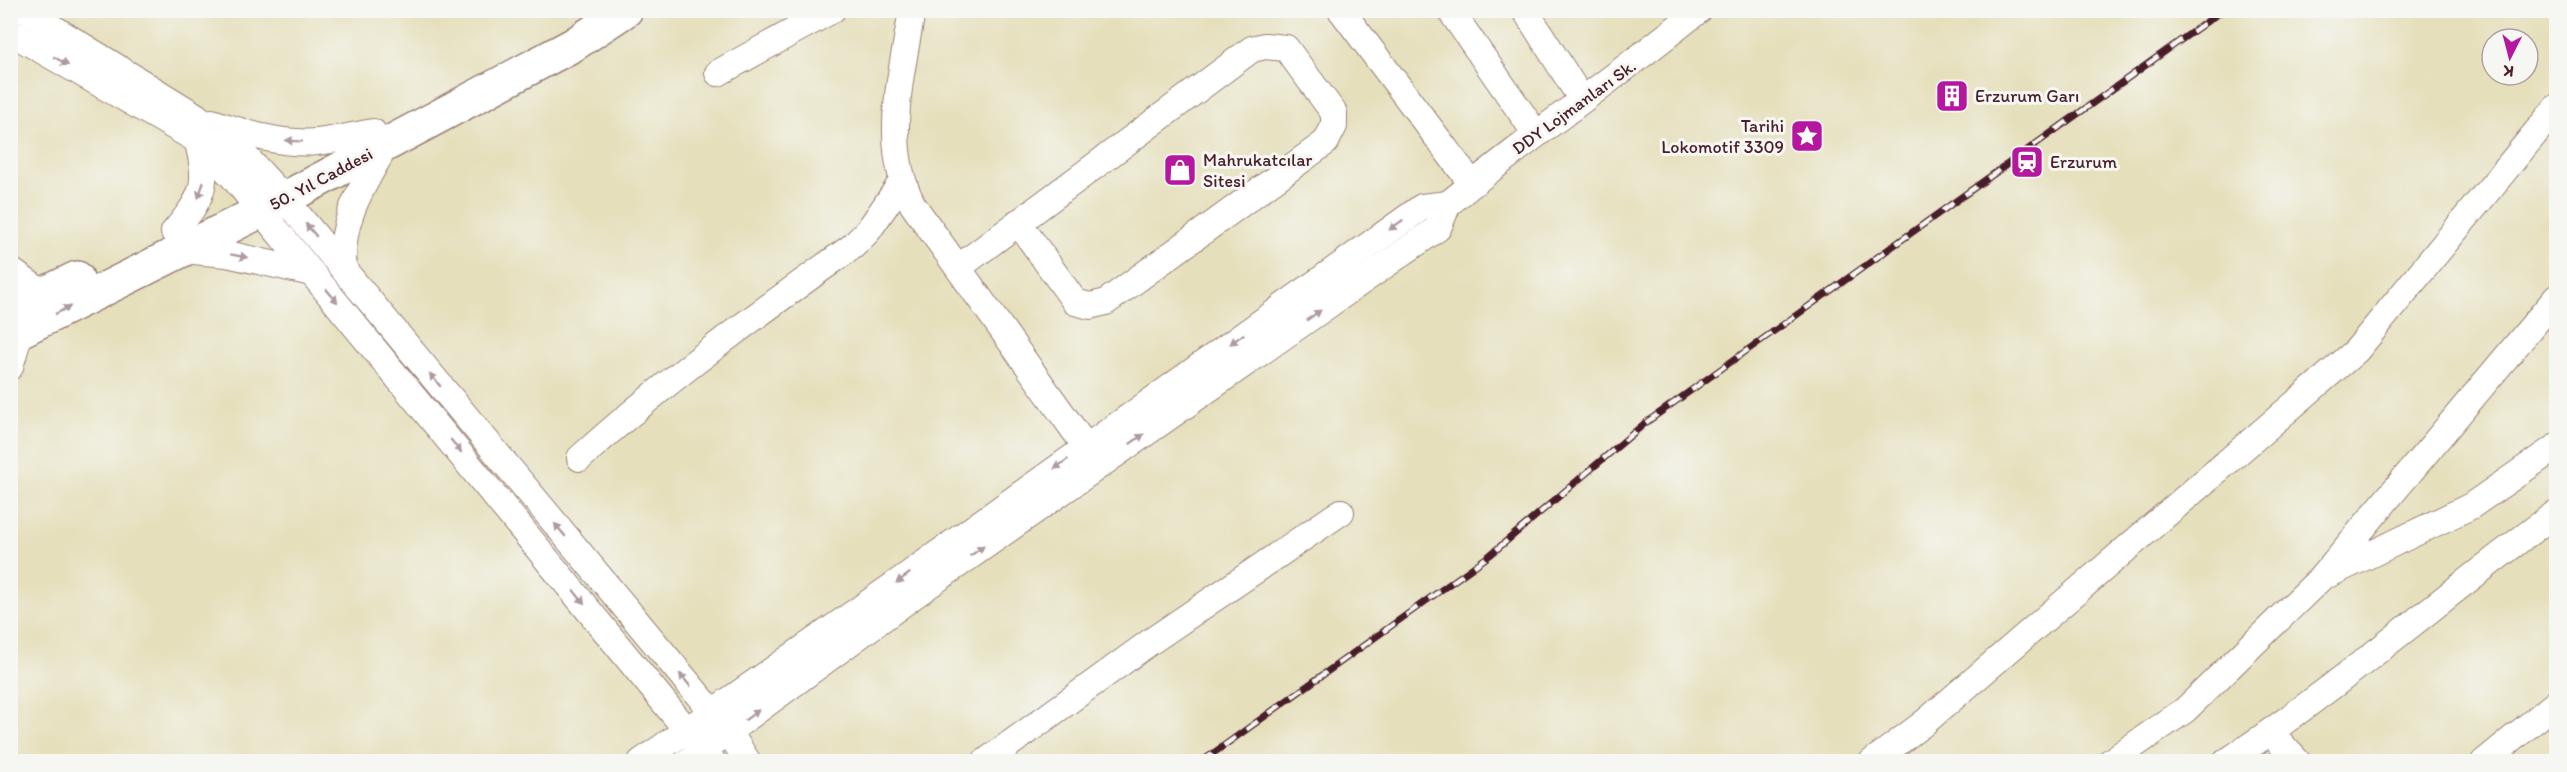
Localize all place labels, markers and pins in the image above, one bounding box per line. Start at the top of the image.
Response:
building icon: Erzurum Garı [1934,78,1970,114]
place label: Erzurum Garı [1975,85,2079,107]
place label: Tarihi Lokomotif 3309 [1661,115,1784,158]
place icon: Tarihi Lokomotif 3309 [1789,118,1825,154]
station icon: Erzurum [2009,144,2045,180]
place label: Mahrukatcılar Sitesi [1203,149,1313,192]
place label: Erzurum [2050,151,2117,173]
shop icon: Mahrukatcılar Sitesi [1162,152,1198,188]

